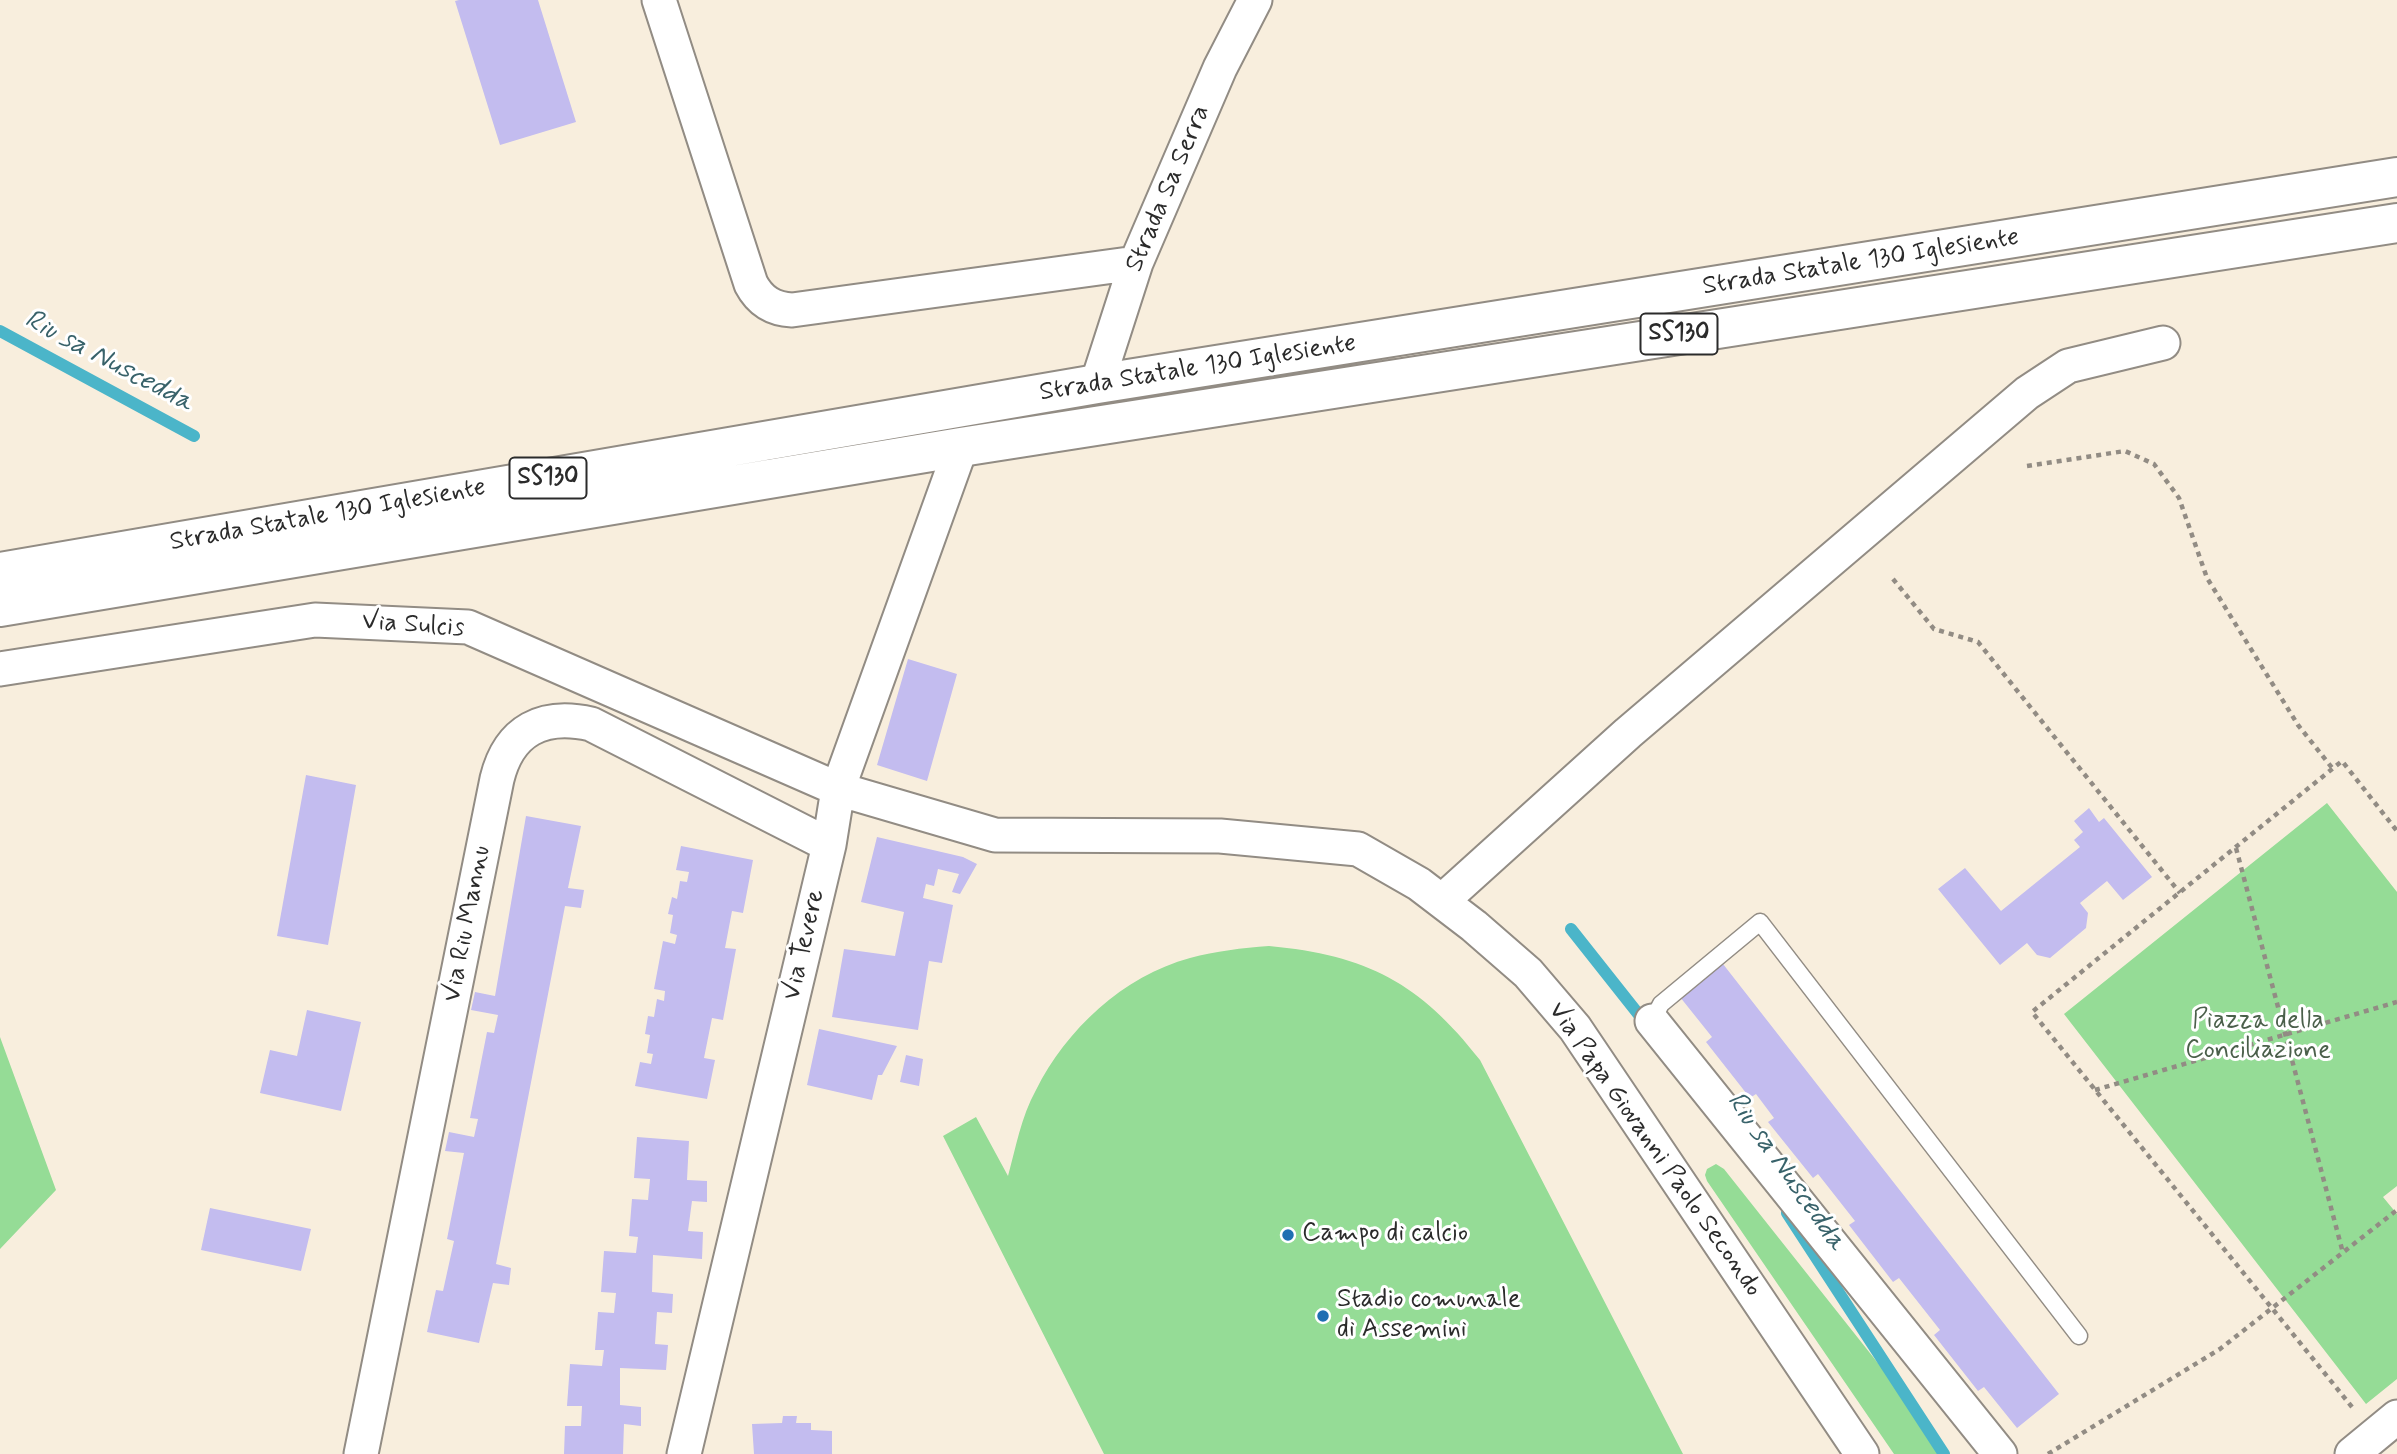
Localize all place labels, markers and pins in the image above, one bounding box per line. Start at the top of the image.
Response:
place label: Campo di calcio [1302,1219,1468,1251]
marker: Campo di calcio [1280,1227,1296,1243]
place label: Stadio comunale di Assemini [1337,1285,1520,1346]
marker: Stadio comunale di Assemini [1315,1308,1331,1324]

